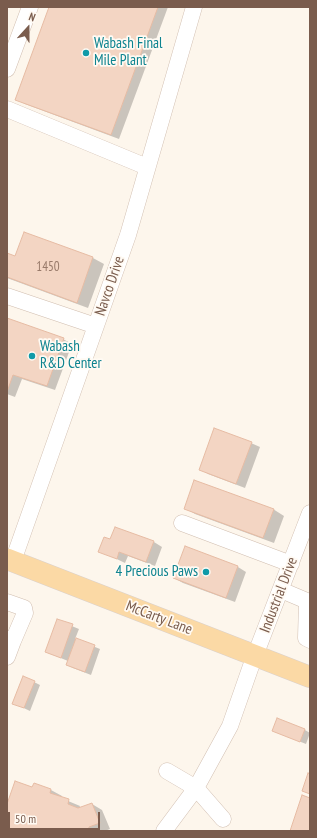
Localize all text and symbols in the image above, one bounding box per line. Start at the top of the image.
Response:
north arrow [8,8,48,48]
text: N [27,9,38,24]
place label: Wabash Final Mile Plant [94,35,162,70]
marker: Wabash Final Mile Plant [81,48,91,58]
street label: Navco Drive [91,254,129,318]
house number: 1450 [36,259,60,275]
place label: Wabash R&D Center [40,338,102,373]
marker: Wabash R&D Center [27,351,37,361]
street label: Industrial Drive [256,555,302,635]
place label: 4 Precious Paws [115,563,198,581]
marker: 4 Precious Paws [201,567,211,577]
street label: McCarty Lane [123,597,195,639]
scale bar [10,804,102,830]
text: 50 m [15,811,36,826]

